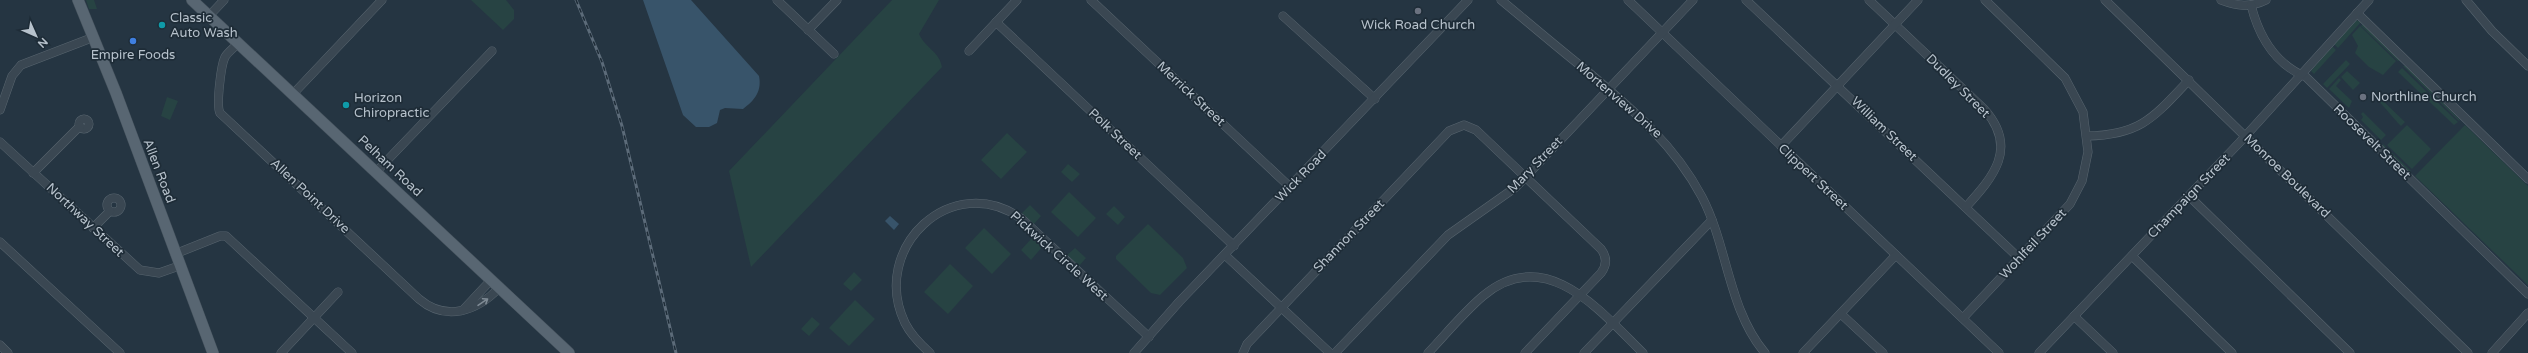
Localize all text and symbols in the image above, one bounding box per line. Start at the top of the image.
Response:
marker: Wick Road Church [1413,6,1423,16]
place label: Classic Auto Wash [170,10,238,41]
north arrow [16,16,56,56]
place label: Wick Road Church [1361,17,1475,33]
marker: Classic Auto Wash [157,20,167,30]
text: N [35,35,50,50]
marker: Empire Foods [128,36,138,46]
place label: Empire Foods [91,47,175,63]
street label: Dudley Street [1923,51,1993,121]
street label: Merrick Street [1154,58,1228,130]
street label: Mortenview Drive [1573,58,1665,142]
place label: Northline Church [2371,89,2477,105]
place label: Horizon Chiropractic [354,90,429,121]
marker: Northline Church [2358,92,2368,102]
street label: William Street [1848,93,1920,165]
marker: Horizon Chiropractic [341,100,351,110]
street label: Roosevelt Street [2330,101,2414,183]
street label: Polk Street [1085,105,1145,163]
street label: Monroe Boulevard [2240,131,2334,221]
street label: Pelham Road [354,132,426,200]
street label: Mary Street [1504,133,1566,197]
street label: Allen Road [139,137,179,205]
street label: Clippert Street [1775,141,1851,213]
street label: Wick Road [1272,147,1330,205]
street label: Champaign Street [2144,150,2234,242]
street label: Allen Point Drive [267,155,353,237]
street label: Northway Street [43,180,127,260]
street label: Shannon Street [1310,196,1388,276]
street label: Wohlfeil Street [1996,205,2070,283]
street label: Pickwick Circle West [1007,208,1111,304]
one-way arrow [477,298,489,306]

